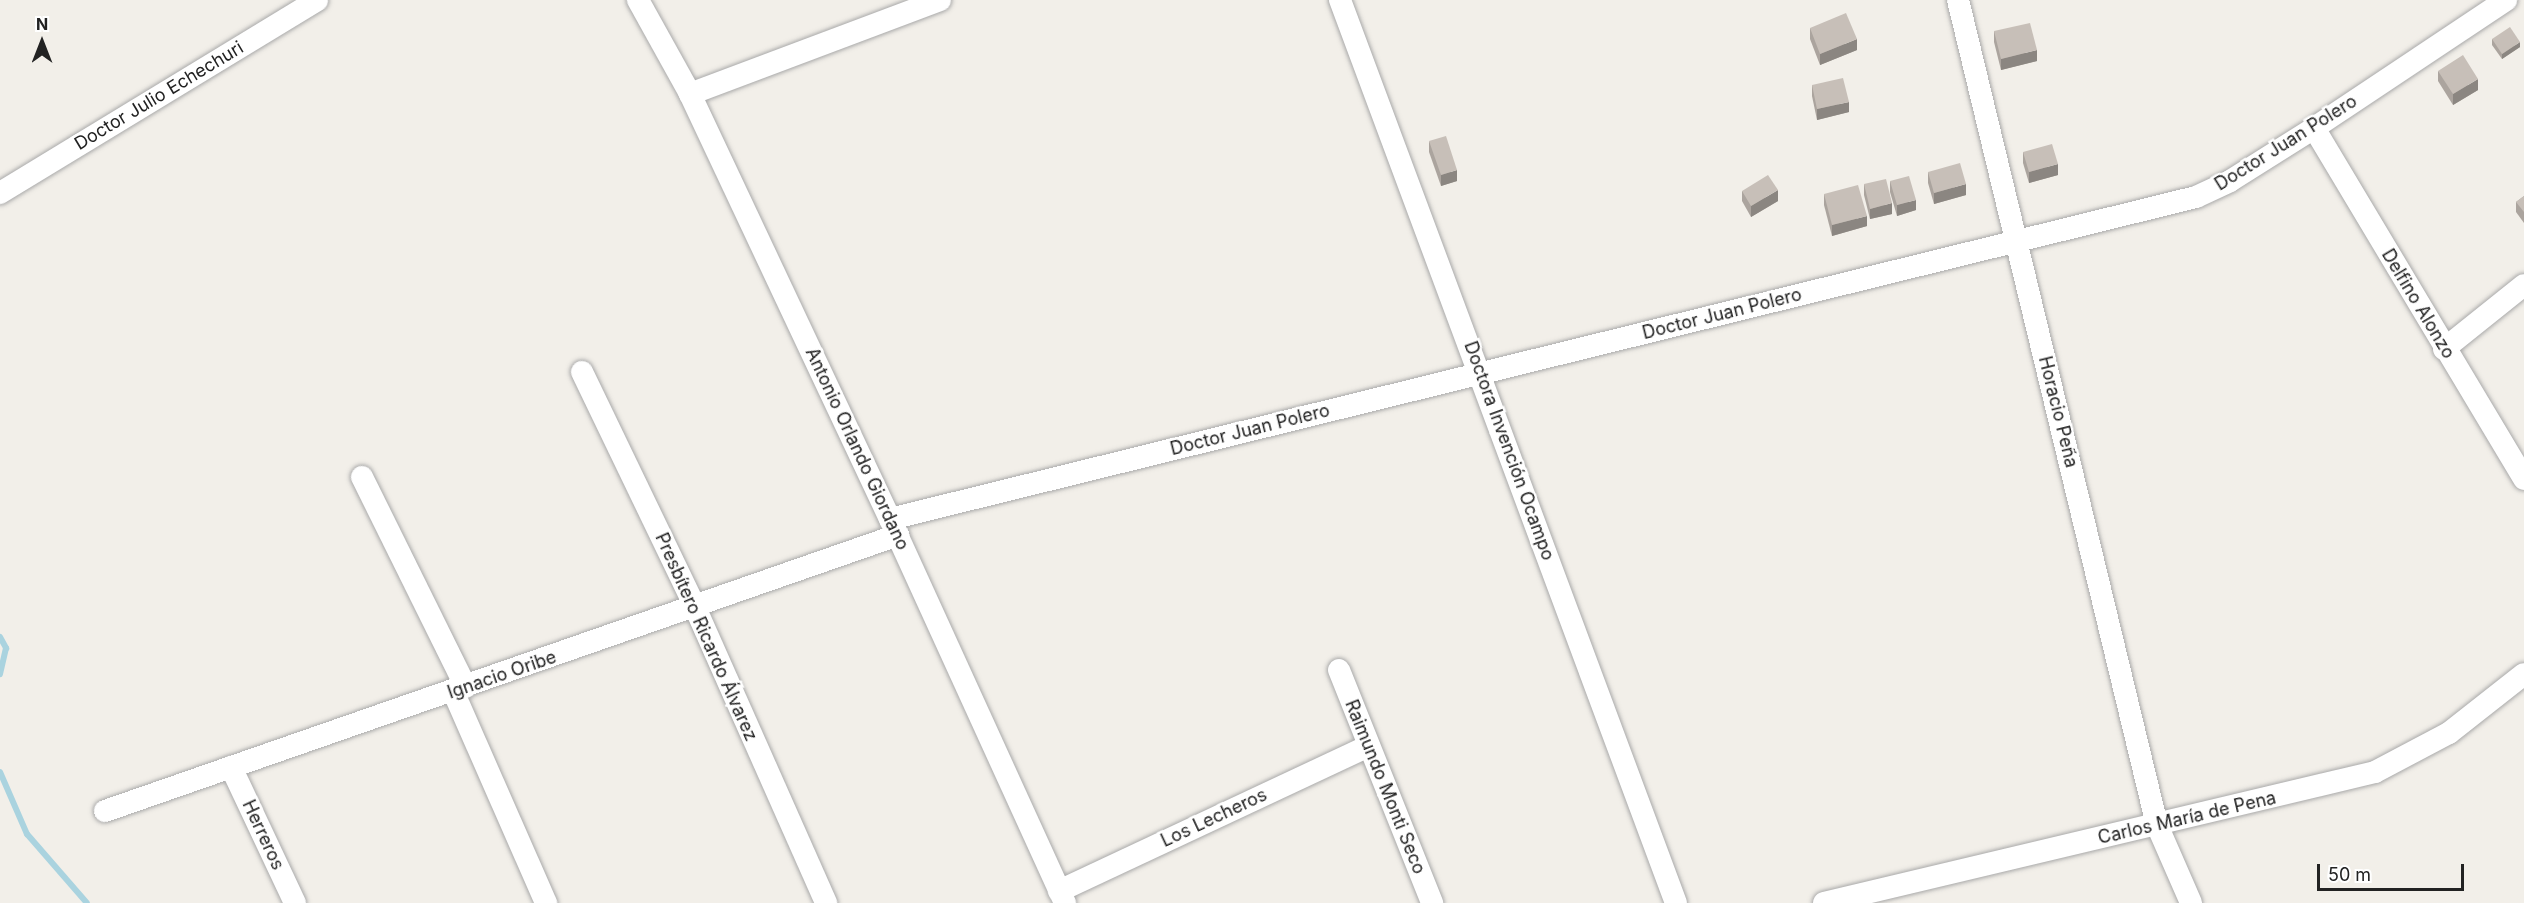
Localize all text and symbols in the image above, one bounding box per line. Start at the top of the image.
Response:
north arrow [12,12,72,72]
text: N [36,14,48,34]
street label: Doctor Julio Echechuri [71,37,247,155]
street label: Doctor Juan Polero [2211,91,2361,195]
street label: Delfino Alonzo [2377,245,2459,363]
street label: Doctor Juan Polero [1640,284,1804,344]
street label: Doctora Invención Ocampo [1459,338,1559,564]
street label: Antonio Orlando Giordano [801,344,913,554]
street label: Horacio Peña [2034,354,2082,470]
street label: Doctor Juan Polero [1168,400,1332,460]
street label: Presbítero Ricardo Álvarez [650,530,762,744]
street label: Ignacio Oribe [445,646,559,704]
street label: Raimundo Monti Seco [1340,697,1430,877]
street label: Los Lecheros [1158,784,1270,852]
street label: Carlos María de Pena [2096,787,2278,849]
street label: Herreros [237,797,289,873]
scale bar [2320,852,2467,890]
text: 50 m [2328,864,2371,885]

